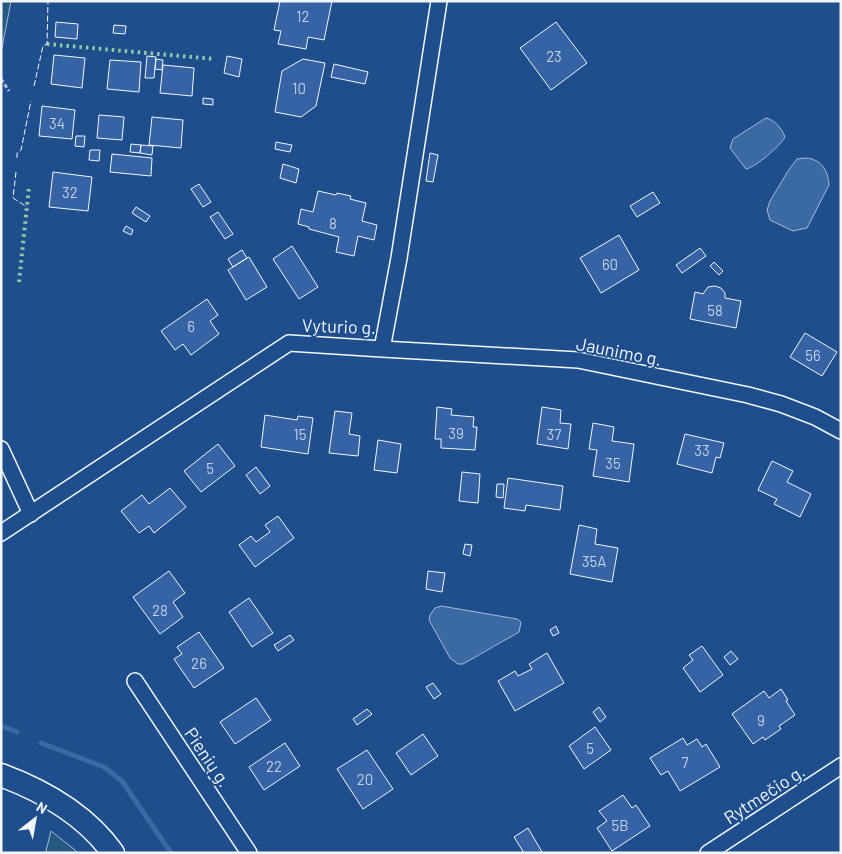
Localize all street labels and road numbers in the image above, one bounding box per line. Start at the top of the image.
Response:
street label: Vyturio g. [302,314,376,338]
street label: Jaunimo g. [575,332,663,370]
street label: Pienių g. [180,723,236,791]
street label: Rytmečio g. [719,760,809,828]

